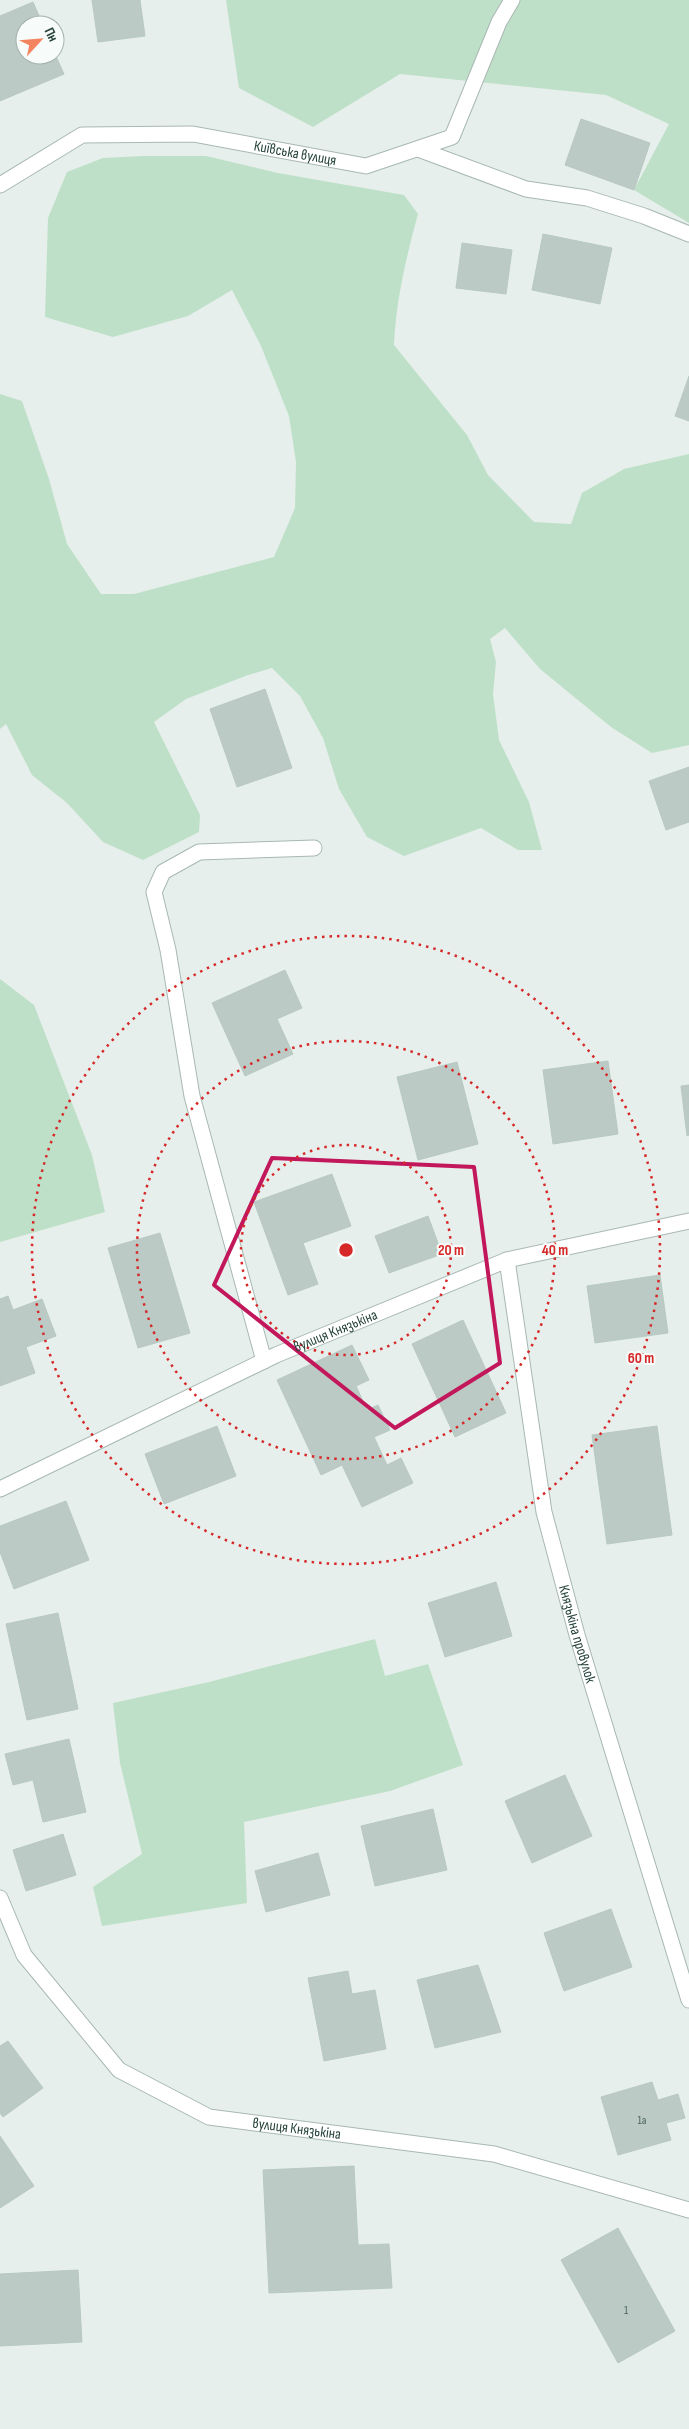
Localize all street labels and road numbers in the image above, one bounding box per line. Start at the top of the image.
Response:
street label: Київська вулиця [252,136,338,170]
street label: вулиця Князькіна [291,1305,380,1357]
street label: Князькіна провулок [554,1583,600,1686]
street label: вулиця Князькіна [251,2114,342,2144]

